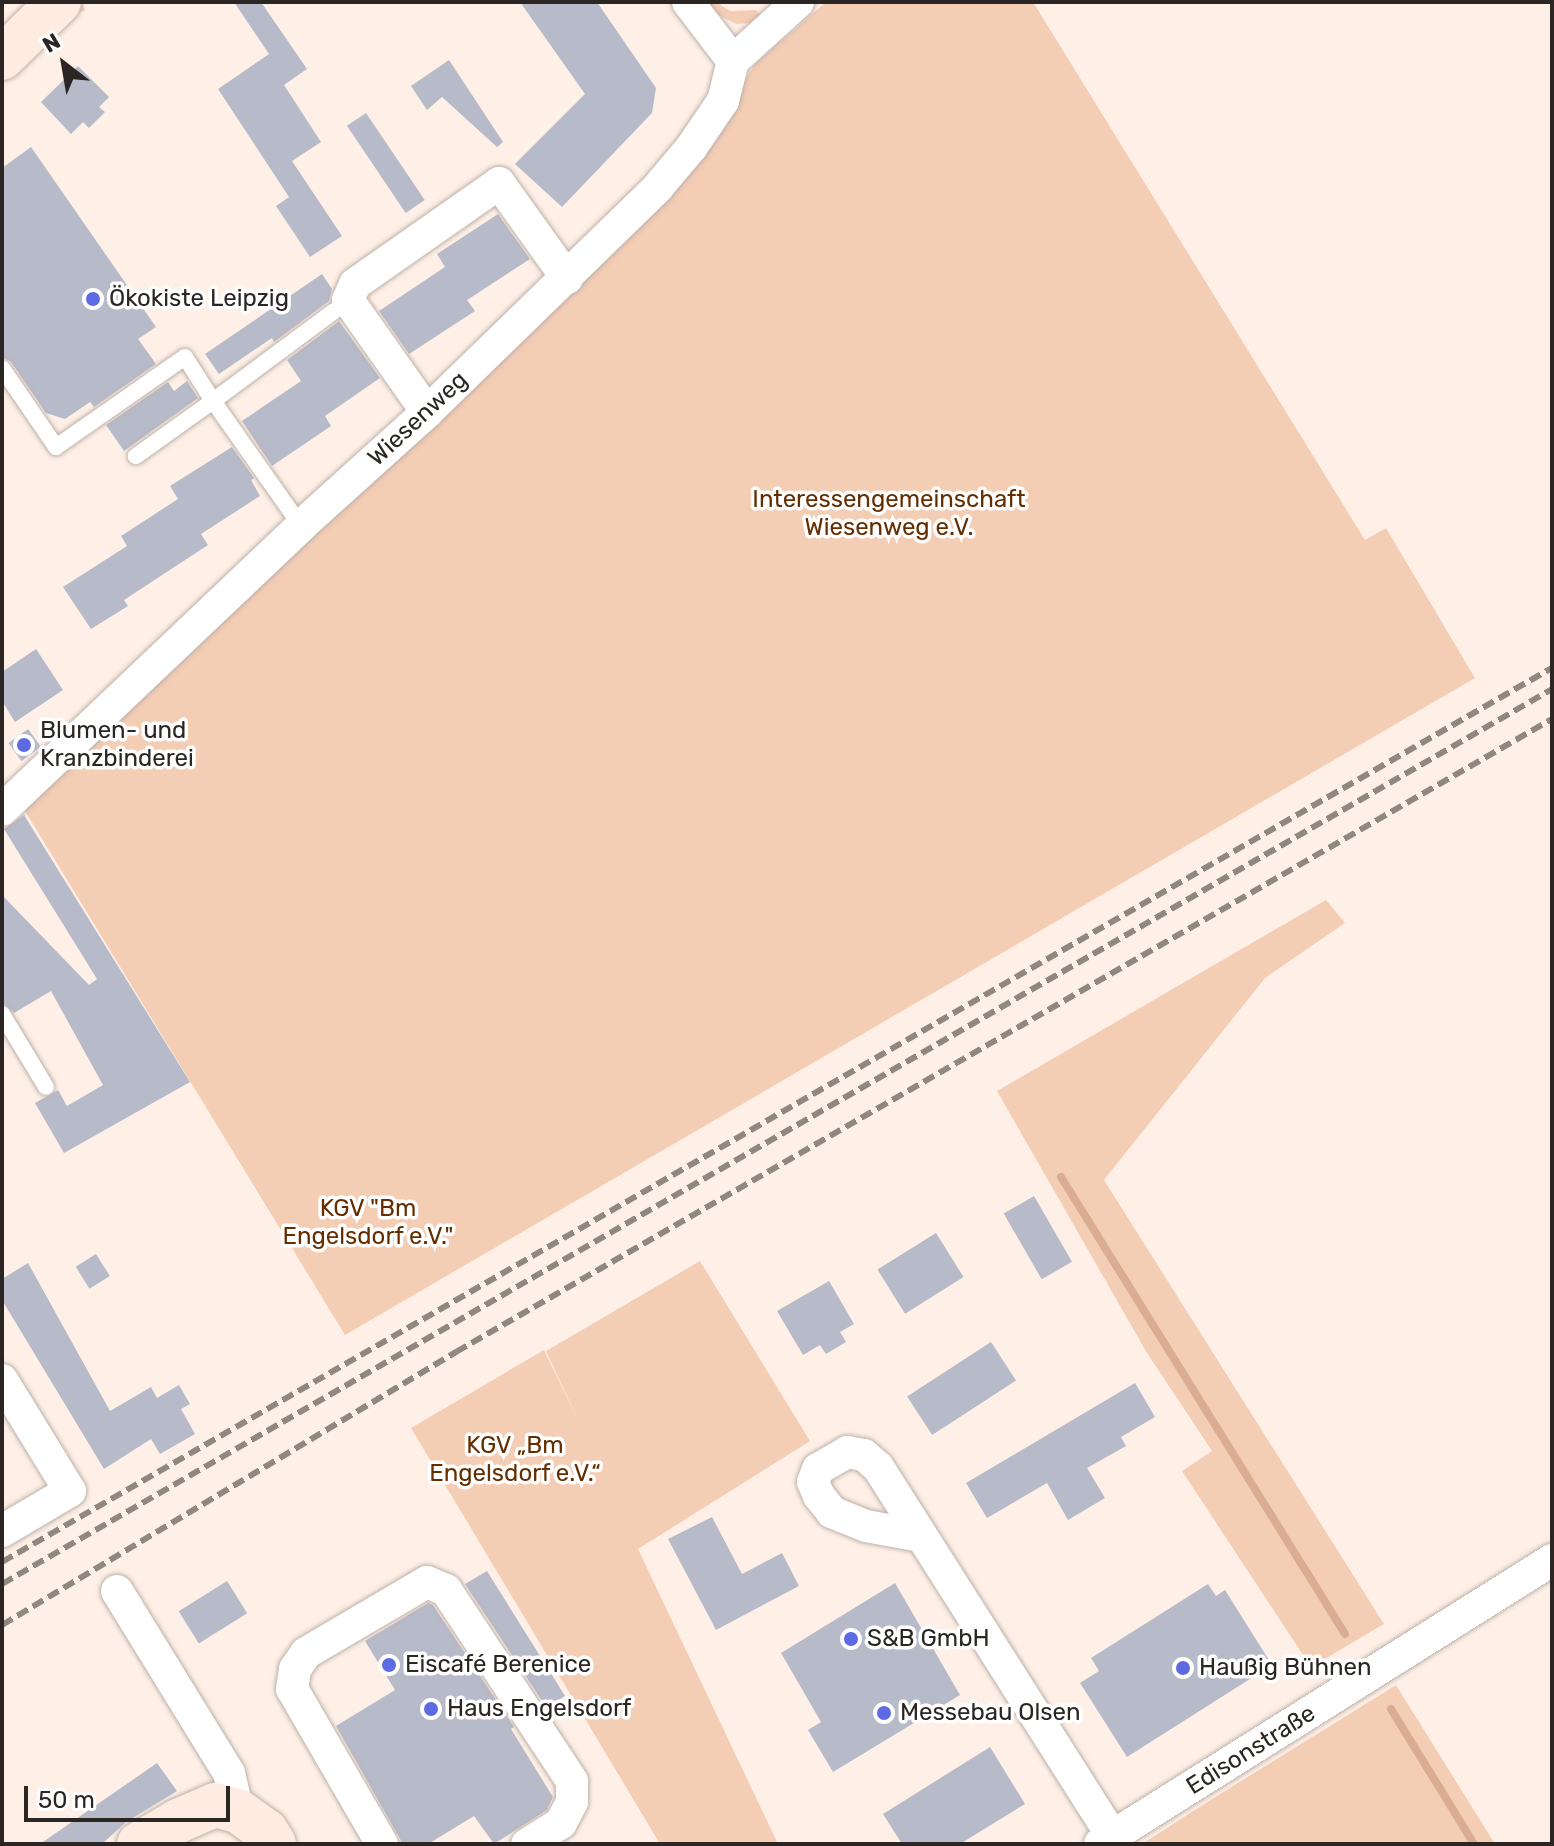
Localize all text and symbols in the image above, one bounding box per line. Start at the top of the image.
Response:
north arrow [24,24,104,104]
text: N [38,27,65,59]
place label: Ökokiste Leipzig [109,285,289,313]
marker: Ökokiste Leipzig [84,290,102,308]
street label: Wiesenweg [362,366,474,472]
park label: Interessengemeinschaft Wiesenweg e.V. [752,486,1026,542]
place label: Blumen- und Kranzbinderei [40,717,194,773]
marker: Blumen- und Kranzbinderei [15,736,33,754]
park label: KGV "Bm Engelsdorf e.V." [282,1195,454,1251]
park label: KGV „Bm Engelsdorf e.V.“ [429,1432,601,1488]
place label: S&B GmbH [867,1625,990,1653]
marker: S&B GmbH [842,1630,860,1648]
place label: Eiscafé Berenice [405,1651,591,1679]
place label: Haußig Bühnen [1199,1654,1372,1682]
marker: Eiscafé Berenice [380,1656,398,1674]
marker: Haußig Bühnen [1174,1659,1192,1677]
place label: Haus Engelsdorf [447,1695,631,1723]
place label: Messebau Olsen [900,1699,1081,1727]
street label: Edisonstraße [1181,1699,1321,1801]
marker: Haus Engelsdorf [422,1700,440,1718]
marker: Messebau Olsen [875,1704,893,1722]
scale bar [28,1770,234,1820]
text: 50 m [38,1786,95,1814]

